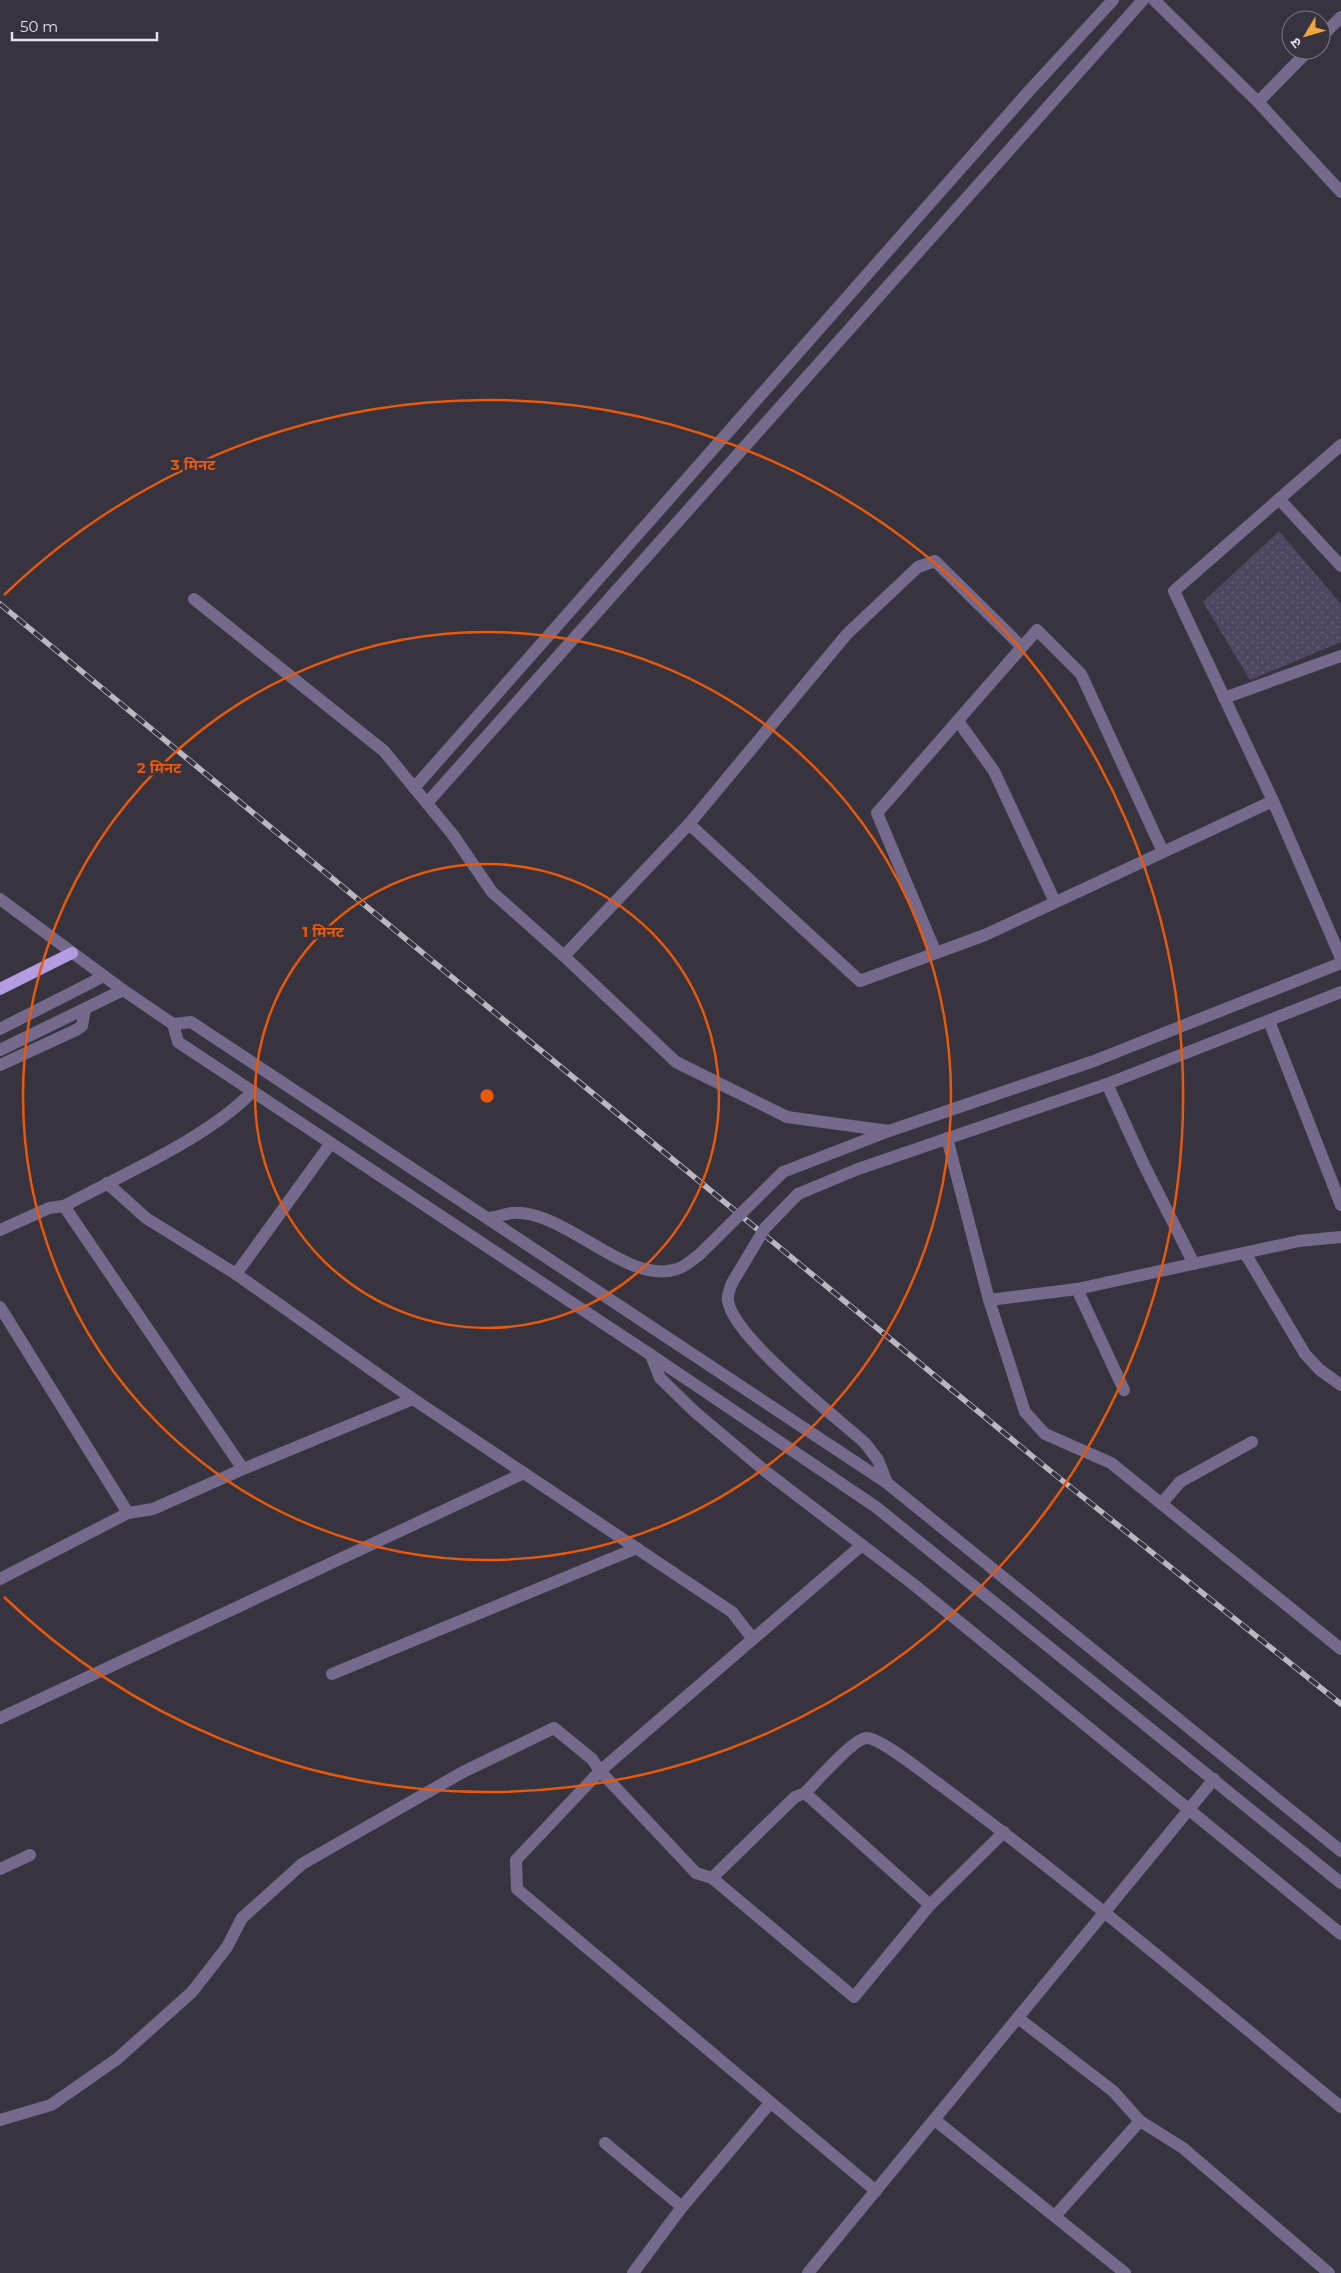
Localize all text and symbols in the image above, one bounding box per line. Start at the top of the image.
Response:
scale bar [12,10,158,42]
north arrow [1281,10,1331,60]
text: 50 m [20,17,58,36]
text: उ [1286,34,1305,52]
text: 3 मिनट [170,455,216,474]
text: 2 मिनट [137,758,182,777]
text: 1 मिनट [302,922,345,941]
centre of rings [478,1087,496,1105]

